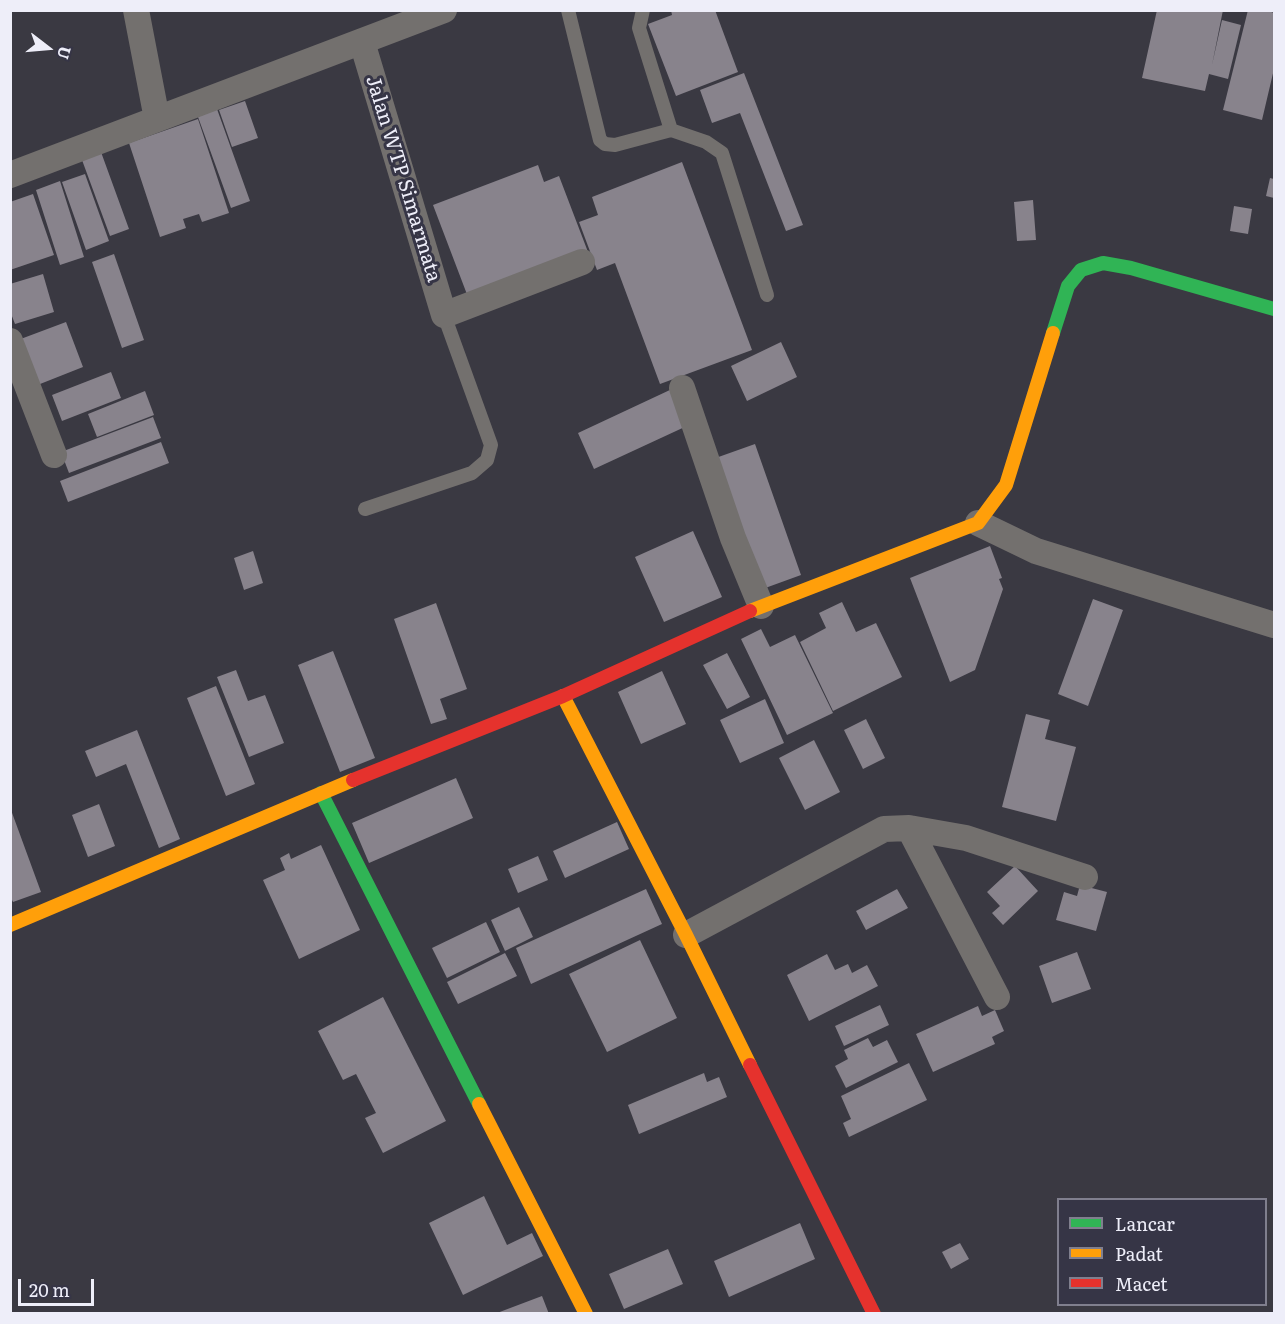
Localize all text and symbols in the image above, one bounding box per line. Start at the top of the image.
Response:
north arrow [18,18,78,78]
text: U [52,44,79,62]
street label: Jalan WTP Simarmata [360,73,446,285]
legend [1057,1198,1267,1306]
text: Lancar [1115,1210,1175,1237]
text: Padat [1115,1240,1163,1267]
scale bar [21,1267,98,1305]
text: Macet [1115,1270,1168,1297]
text: 20 m [29,1276,70,1303]

